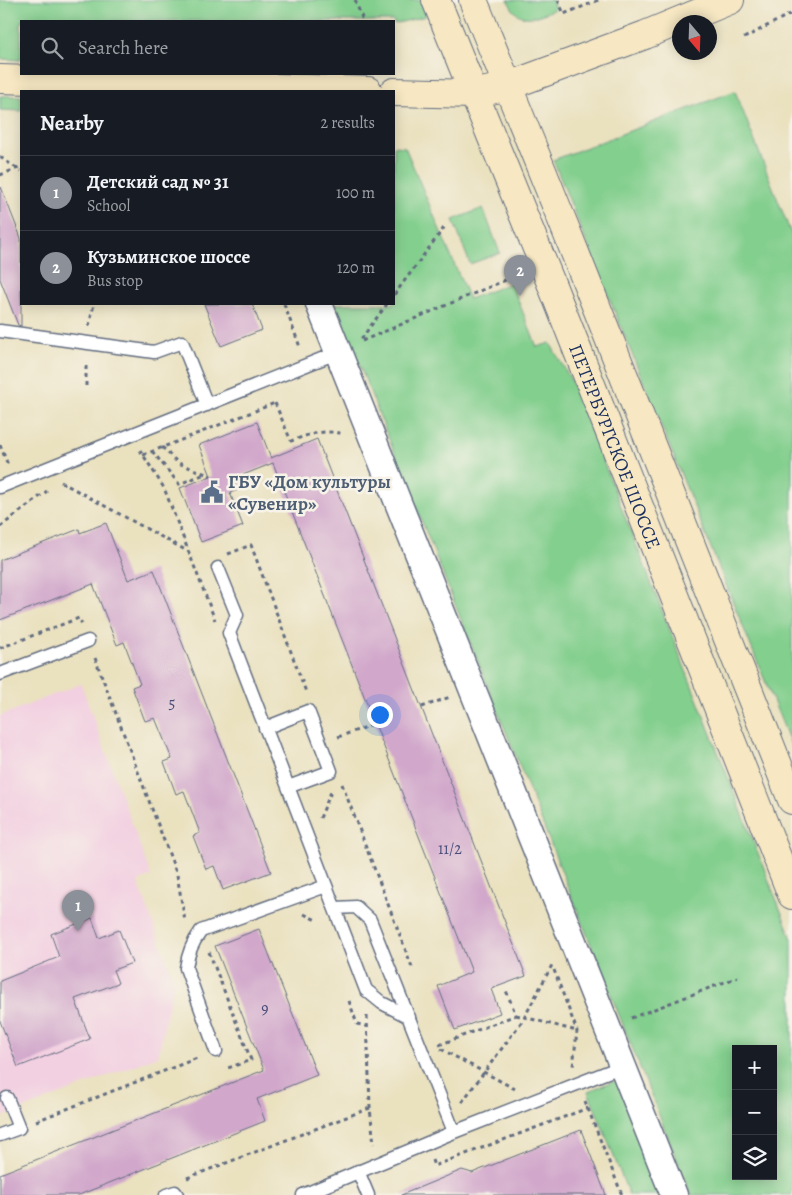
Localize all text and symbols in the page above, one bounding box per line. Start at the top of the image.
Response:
north arrow [672,15,717,60]
search box [20,20,395,75]
icon: search [38,34,66,62]
text: Search here [78,35,168,61]
text: Nearby [40,109,103,137]
text: 2 results [320,112,375,134]
text: Детский сад № 31 [87,169,229,195]
text: 1 [53,182,59,204]
text: 100 m [336,182,375,204]
text: School [87,195,130,217]
text: Кузьминское шоссе [87,244,250,270]
pin: 2 [504,255,536,296]
text: 2 [52,257,60,279]
text: 120 m [337,257,375,279]
text: Bus stop [87,270,143,292]
street label: ПЕТЕРБУРГСКОЕ ШОССЕ [562,340,667,553]
place label: ГБУ «Дом культуры «Сувенир» [228,469,391,517]
public building icon: ГБУ «Дом культуры «Сувенир» [199,479,225,505]
house number: 5 [169,692,176,714]
your location [367,702,393,728]
house number: 11/2 [438,838,462,860]
pin: 1 [62,890,94,931]
house number: 9 [261,998,269,1020]
map controls [732,1045,777,1180]
button: + [732,1045,777,1090]
button: − [732,1090,777,1135]
button: layers [732,1135,777,1180]

